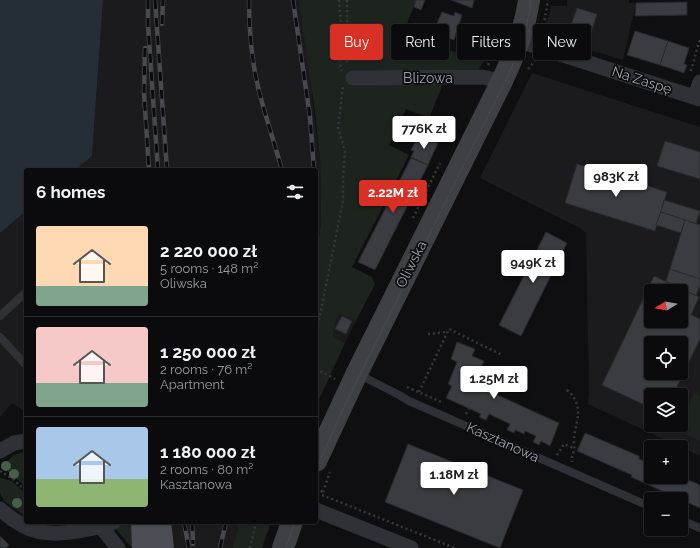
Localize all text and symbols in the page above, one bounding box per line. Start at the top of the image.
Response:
chip: Buy [330,24,383,60]
chip: Rent [391,24,449,60]
chip: Filters [457,24,525,60]
chip: New [533,24,591,60]
street label: Na Zaspę [610,63,674,97]
street label: Blizowa [403,70,453,86]
pin: 776K zł [387,116,461,150]
text: 776K zł [401,121,447,136]
pin: 983K zł [579,164,653,198]
text: 983K zł [593,169,639,184]
pin: 2.22M zł [352,180,434,214]
icon: filters [284,181,306,203]
text: 6 homes [36,182,105,202]
text: 2.22M zł [368,185,418,200]
street label: Oliwska [392,238,430,290]
text: 2 220 000 zł [160,241,257,261]
icon: home [68,242,116,290]
pin: 949K zł [496,250,570,284]
text: 949K zł [510,255,556,270]
text: 5 rooms · 148 m² [160,261,258,276]
text: Oliwska [160,276,207,291]
north arrow [644,284,688,328]
map controls [644,284,688,536]
button: locate [644,336,688,380]
text: 1 250 000 zł [160,342,256,362]
icon: home [68,343,116,391]
text: 2 rooms · 76 m² [160,362,252,377]
pin: 1.25M zł [453,366,535,400]
text: 1.25M zł [469,371,519,386]
text: Apartment [160,377,224,392]
button: layers [644,388,688,432]
street label: Kasztanowa [464,419,542,465]
button: + [644,440,688,484]
text: 1 180 000 zł [160,442,255,462]
icon: home [68,443,116,491]
text: 2 rooms · 80 m² [160,462,253,477]
pin: 1.18M zł [413,462,495,496]
text: 1.18M zł [430,467,478,482]
text: Kasztanowa [160,477,232,492]
button: − [644,492,688,536]

